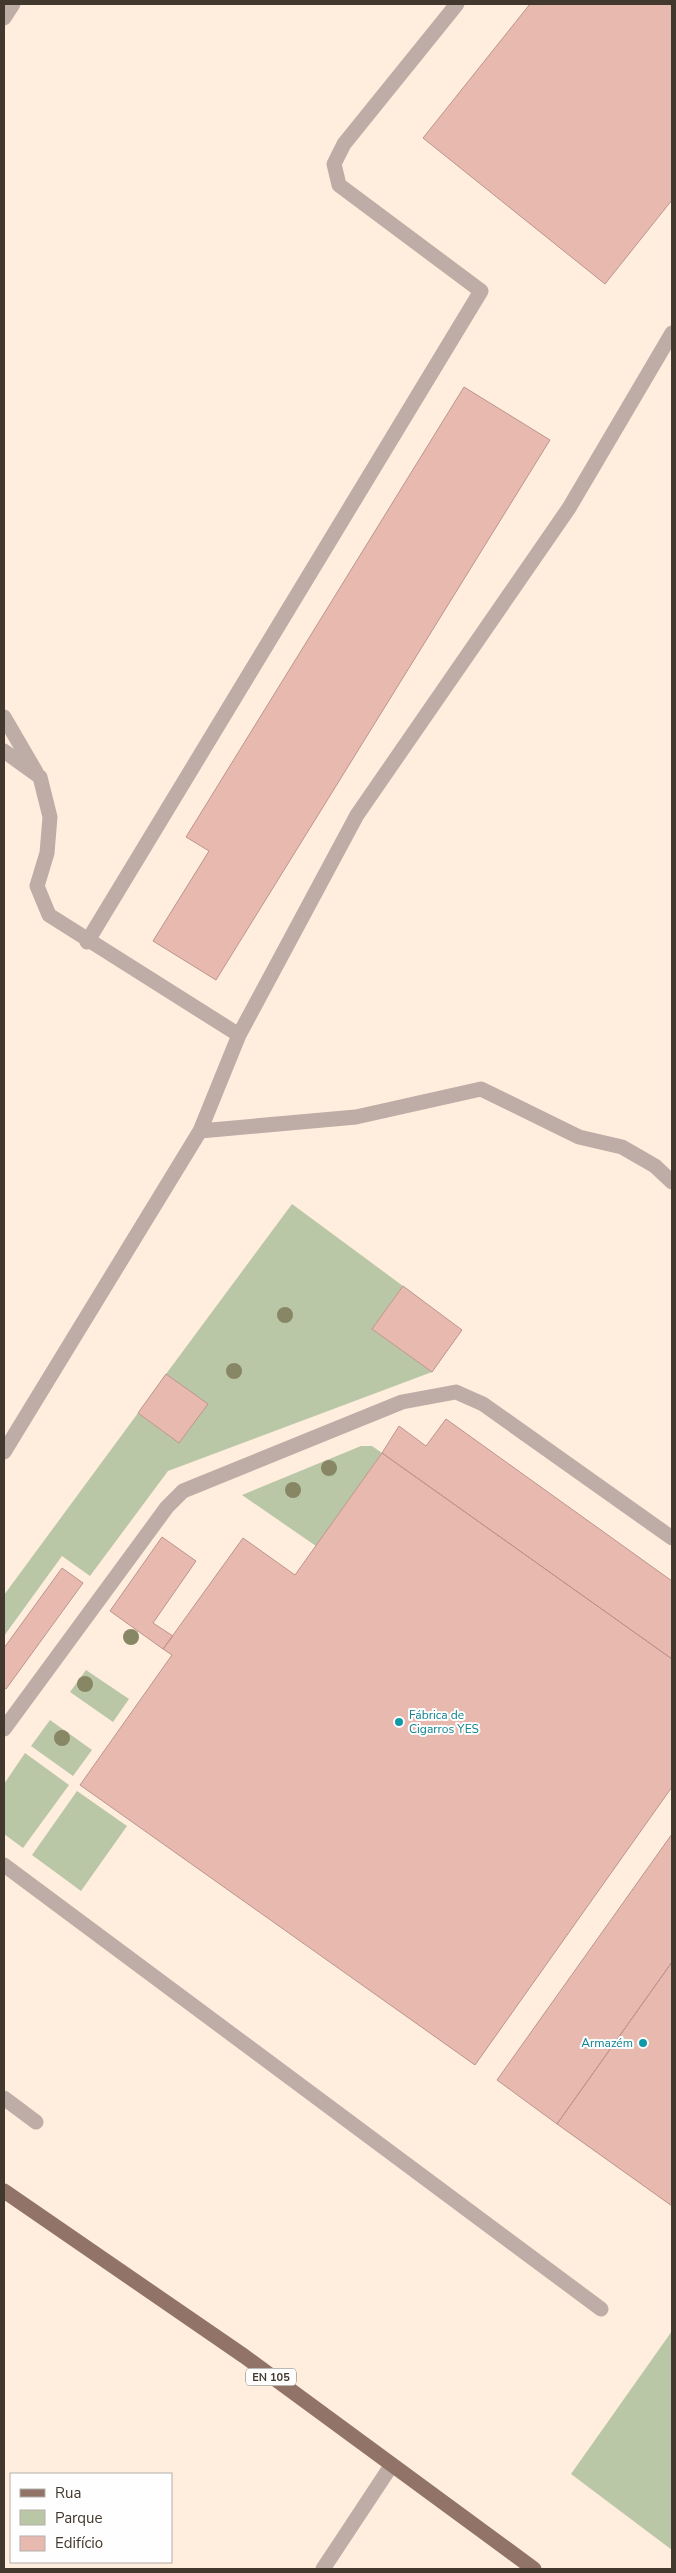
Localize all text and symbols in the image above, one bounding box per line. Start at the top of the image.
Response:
place label: Fábrica de Cigarros YES [409,1707,479,1737]
marker: Fábrica de Cigarros YES [393,1716,405,1728]
place label: Armazém [581,2035,633,2051]
marker: Armazém [637,2037,649,2049]
road number: EN 105 [246,2368,296,2386]
legend [10,2473,172,2563]
text: Rua [55,2483,81,2503]
text: Parque [55,2508,103,2528]
text: Edifício [55,2533,103,2553]

